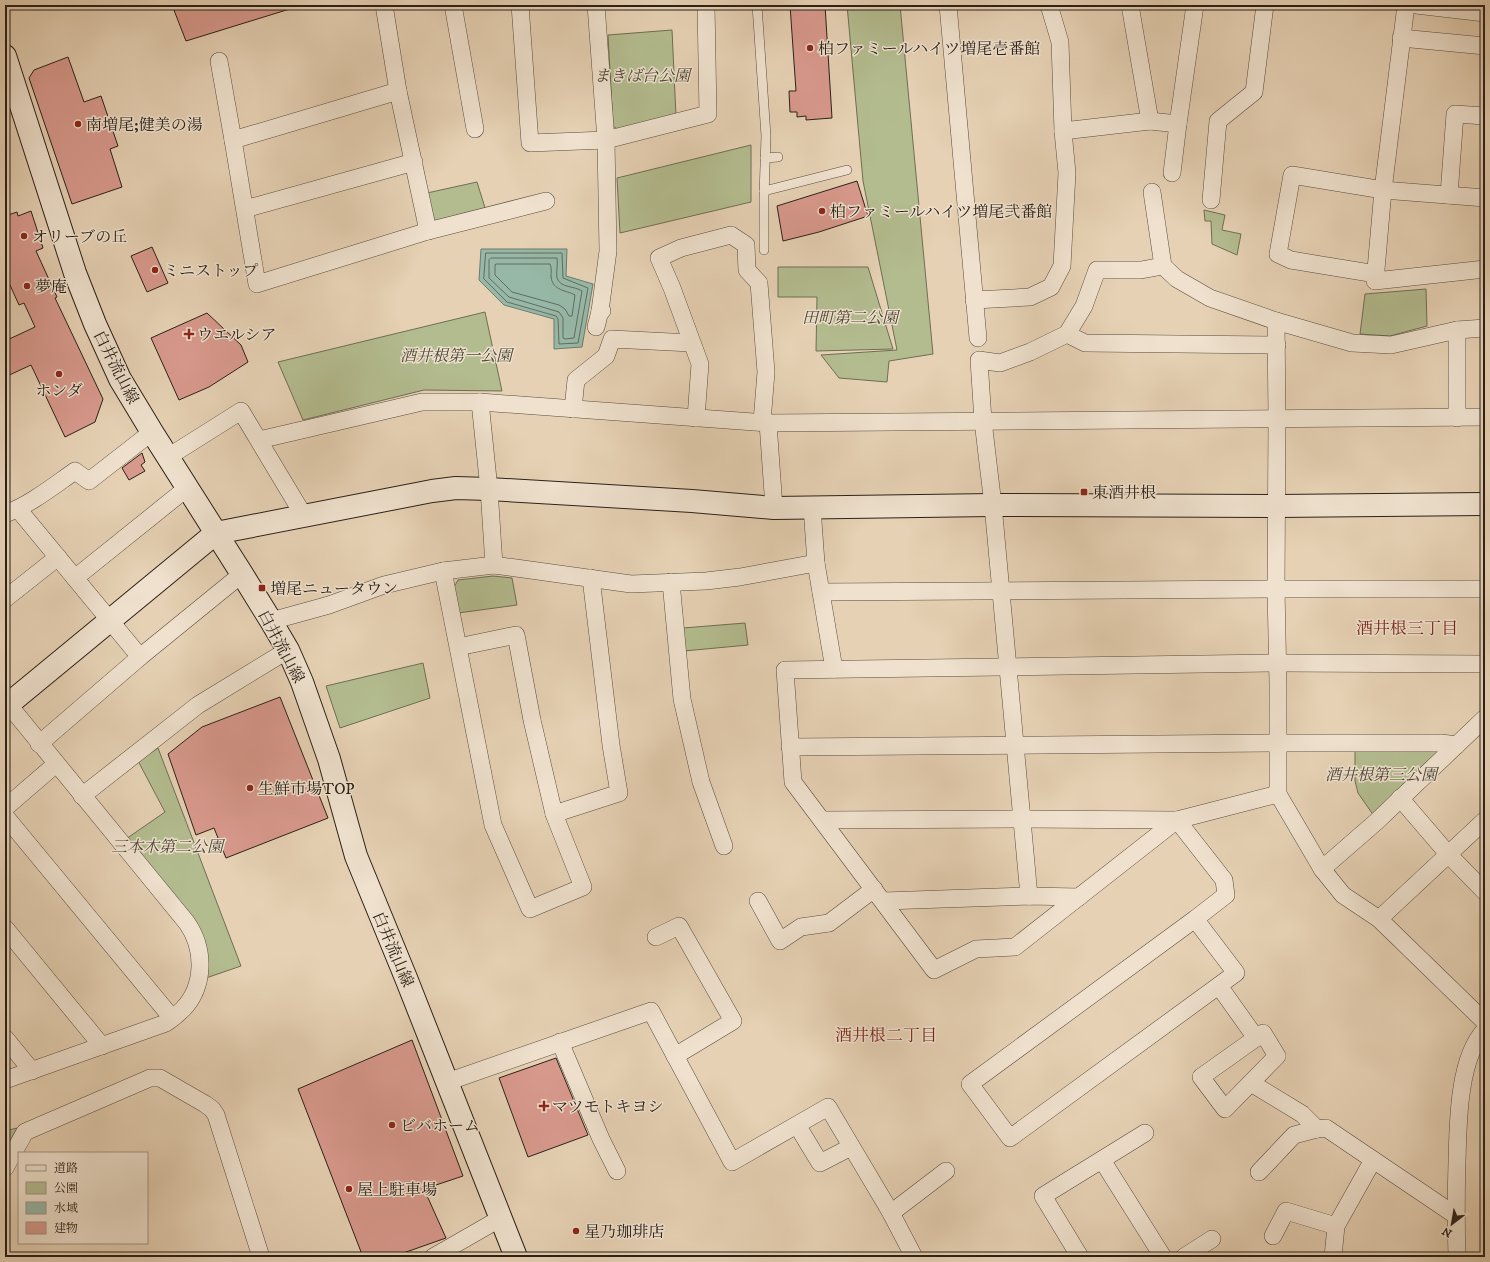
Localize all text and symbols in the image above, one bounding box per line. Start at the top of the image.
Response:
place label: 柏ファミールハイツ増尾壱番館 [818,39,1040,59]
marker: 柏ファミールハイツ増尾壱番館 [805,43,815,53]
park label: まきば台公園 [594,66,693,86]
place label: 南増尾;健美の湯 [86,115,203,135]
marker: 南増尾;健美の湯 [73,119,83,129]
place label: 柏ファミールハイツ増尾弐番館 [830,202,1052,222]
marker: 柏ファミールハイツ増尾弐番館 [817,206,827,216]
place label: オリーブの丘 [32,227,127,247]
marker: オリーブの丘 [19,231,29,241]
place label: ミニストップ [163,261,259,281]
marker: ミニストップ [150,265,160,275]
place label: 夢庵 [35,277,67,297]
marker: 夢庵 [22,281,32,291]
park label: 田町第二公園 [802,308,901,328]
place label: ウエルシア [197,325,277,345]
street label: 白井流山線 [89,327,143,408]
marker: ウエルシア [184,329,194,339]
park label: 酒井根第一公園 [400,346,515,366]
marker: ホンダ [54,369,64,379]
place label: ホンダ [35,381,83,401]
place label: 東酒井根 [1092,483,1156,503]
marker: 東酒井根 [1079,487,1089,497]
place label: 増尾ニュータウン [270,579,398,599]
marker: 増尾ニュータウン [257,583,267,593]
street label: 白井流山線 [254,606,309,686]
district label: 酒井根三丁目 [1356,618,1458,640]
park label: 酒井根第三公園 [1325,765,1440,785]
place label: 生鮮市場TOP [258,779,355,799]
marker: 生鮮市場TOP [245,783,255,793]
park label: 三本木第二公園 [111,837,226,857]
street label: 白井流山線 [368,909,418,990]
district label: 酒井根二丁目 [835,1025,937,1047]
place label: マツモトキヨシ [552,1097,664,1117]
marker: マツモトキヨシ [539,1101,549,1111]
place label: ビバホーム [400,1116,480,1136]
marker: ビバホーム [387,1120,397,1130]
legend [18,1152,148,1244]
text: 道路 [54,1161,78,1176]
place label: 屋上駐車場 [357,1180,437,1200]
text: 公園 [54,1181,78,1196]
marker: 屋上駐車場 [344,1184,354,1194]
text: 水域 [54,1201,78,1216]
north arrow [1432,1204,1472,1244]
text: 建物 [54,1221,78,1236]
place label: 星乃珈琲店 [584,1222,664,1242]
text: N [1440,1223,1455,1240]
marker: 星乃珈琲店 [571,1226,581,1236]

